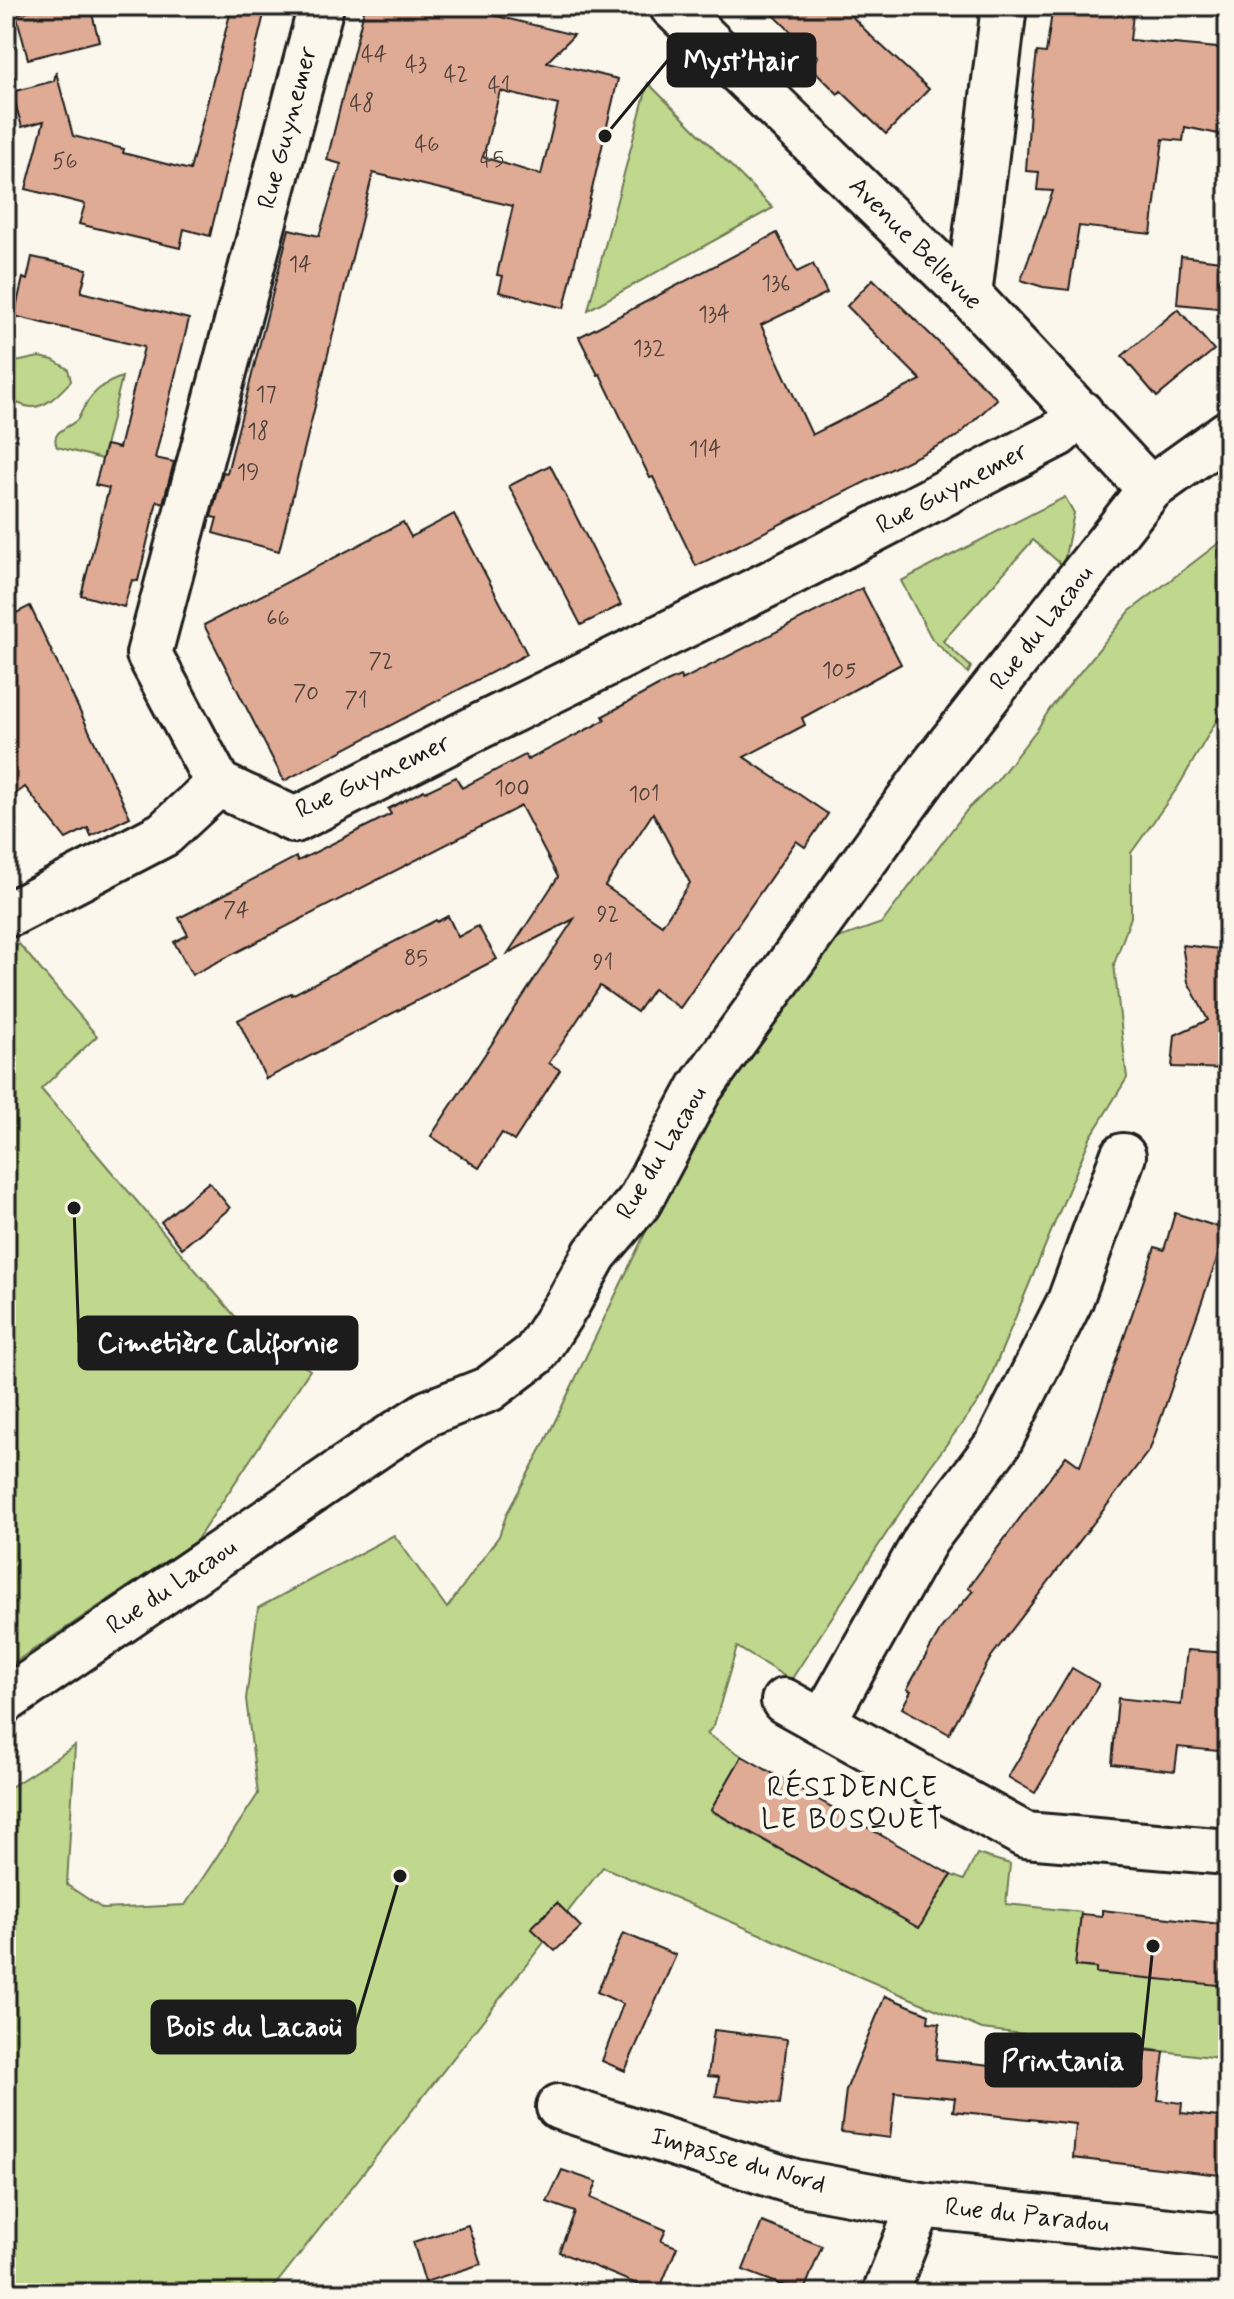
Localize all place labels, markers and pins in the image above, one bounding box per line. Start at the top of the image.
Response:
callout: Myst’Hair [668,34,815,86]
callout: Cimetière Californie [79,1317,357,1369]
callout: Bois du Lacaoü [152,2001,355,2053]
callout: Printania [986,2034,1141,2086]

